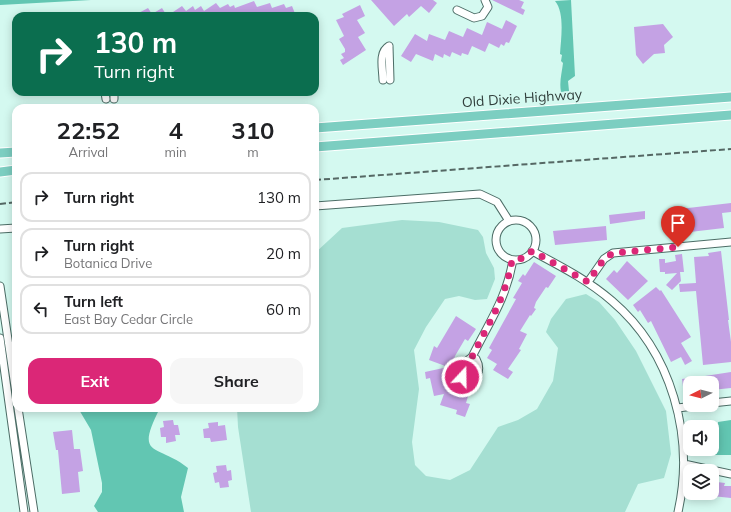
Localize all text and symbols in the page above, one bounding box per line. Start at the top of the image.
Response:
text: 130 m [94,25,177,60]
icon: right [28,28,80,80]
text: Turn right [94,60,174,83]
street label: Old Dixie Highway [461,85,583,111]
text: 22:52 [57,115,120,145]
text: 4 [168,115,183,145]
text: 310 [231,115,274,145]
text: Arrival [68,144,108,160]
text: min [165,144,187,160]
text: m [247,144,259,160]
icon: right [30,186,52,208]
text: Turn right [64,188,134,207]
text: 130 m [257,188,301,207]
pin [661,206,695,247]
icon: arrive [667,212,689,234]
text: Turn right [64,236,134,255]
icon: right [30,242,52,264]
text: 20 m [266,244,301,263]
text: Botanica Drive [64,255,152,271]
text: Turn left [64,292,123,311]
icon: left [30,298,52,320]
text: 60 m [266,300,301,319]
text: East Bay Cedar Circle [64,311,193,327]
position arrow [441,356,483,398]
button: Exit [28,358,162,404]
button: Share [170,358,303,404]
north arrow [683,376,719,412]
map controls [683,376,719,500]
button: sound [683,420,719,456]
button: layers [683,464,719,500]

